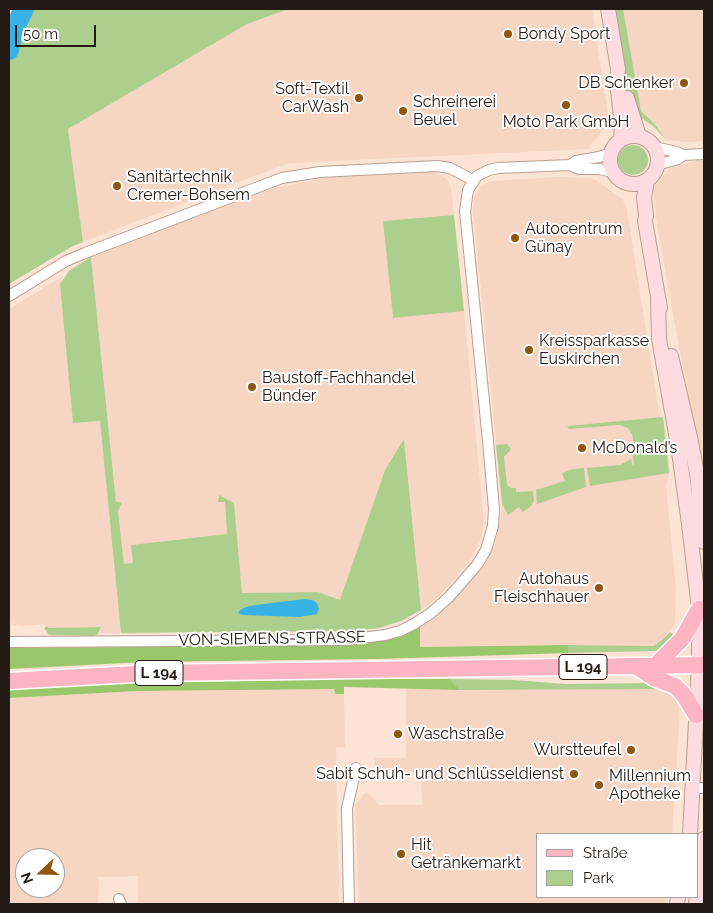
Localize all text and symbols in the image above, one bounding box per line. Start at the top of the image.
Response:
scale bar [18,15,99,47]
place label: Bondy Sport [518,24,610,44]
text: 50 m [23,25,58,43]
marker: Bondy Sport [502,28,514,40]
place label: DB Schenker [578,73,674,93]
marker: DB Schenker [678,77,690,89]
place label: Soft-Textil CarWash [275,79,349,117]
marker: Soft-Textil CarWash [353,92,365,104]
place label: Schreinerei Beuel [413,92,496,130]
marker: Moto Park GmbH [560,99,572,111]
marker: Schreinerei Beuel [397,105,409,117]
place label: Moto Park GmbH [503,112,629,132]
place label: Sanitärtechnik Cremer-Bohsem [127,167,250,205]
marker: Sanitärtechnik Cremer-Bohsem [111,180,123,192]
place label: Autocentrum Günay [525,219,622,257]
marker: Autocentrum Günay [509,232,521,244]
place label: Kreissparkasse Euskirchen [539,331,649,369]
marker: Kreissparkasse Euskirchen [523,344,535,356]
place label: Baustoff-Fachhandel Bünder [262,368,415,406]
marker: Baustoff-Fachhandel Bünder [246,381,258,393]
place label: McDonald’s [592,438,677,458]
marker: McDonald’s [576,442,588,454]
place label: Autohaus Fleischhauer [494,569,589,607]
marker: Autohaus Fleischhauer [593,582,605,594]
street label: VON-SIEMENS-STRASSE [178,628,366,650]
road number: L 194 [559,654,607,680]
road number: L 194 [135,660,183,686]
place label: Waschstraße [408,724,504,744]
marker: Waschstraße [392,728,404,740]
place label: Wurstteufel [534,740,621,760]
marker: Wurstteufel [625,744,637,756]
place label: Sabit Schuh- und Schlüsseldienst [316,764,564,784]
place label: Millennium Apotheke [609,766,691,804]
marker: Sabit Schuh- und Schlüsseldienst [568,768,580,780]
marker: Millennium Apotheke [593,779,605,791]
legend [536,833,698,898]
place label: Hit Getränkemarkt [411,835,521,873]
text: Straße [583,844,627,862]
north arrow [15,848,65,898]
marker: Hit Getränkemarkt [395,848,407,860]
text: Park [583,869,614,887]
text: N [18,870,36,886]

